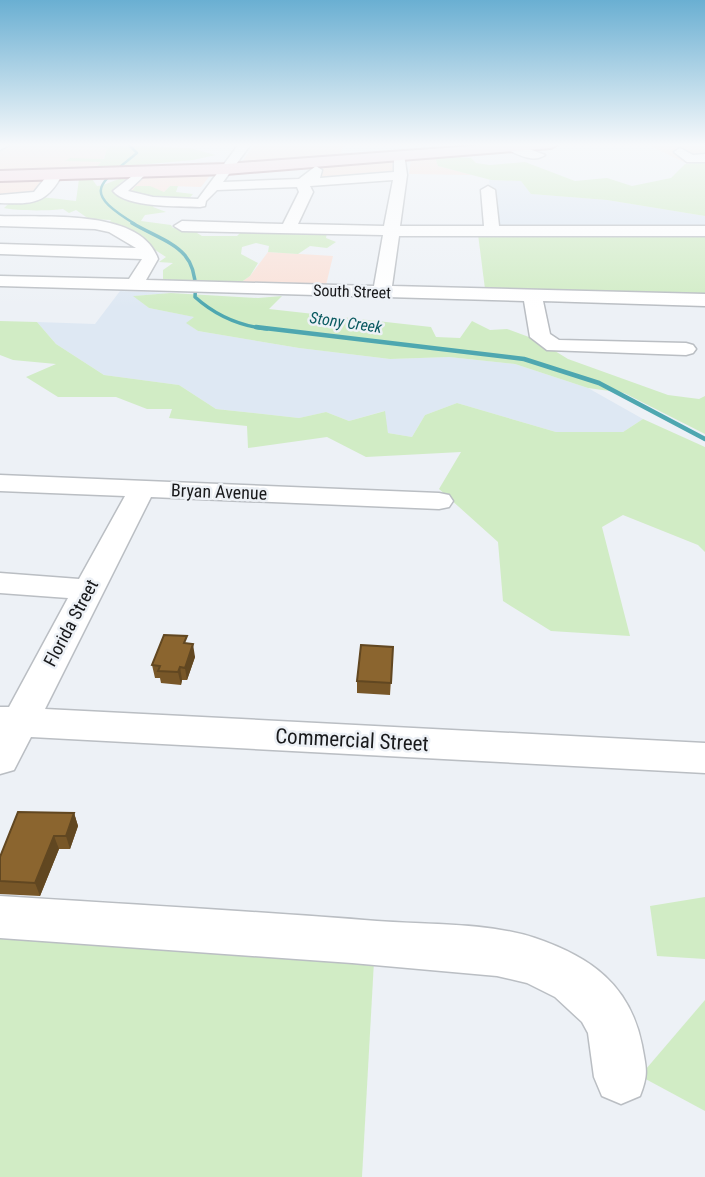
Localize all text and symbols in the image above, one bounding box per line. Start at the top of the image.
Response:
street label: South Street [313,281,391,302]
water label: Stony Creek [309,308,384,337]
street label: Bryan Avenue [171,479,267,504]
street label: Florida Street [39,576,102,670]
street label: Commercial Street [275,724,429,756]

